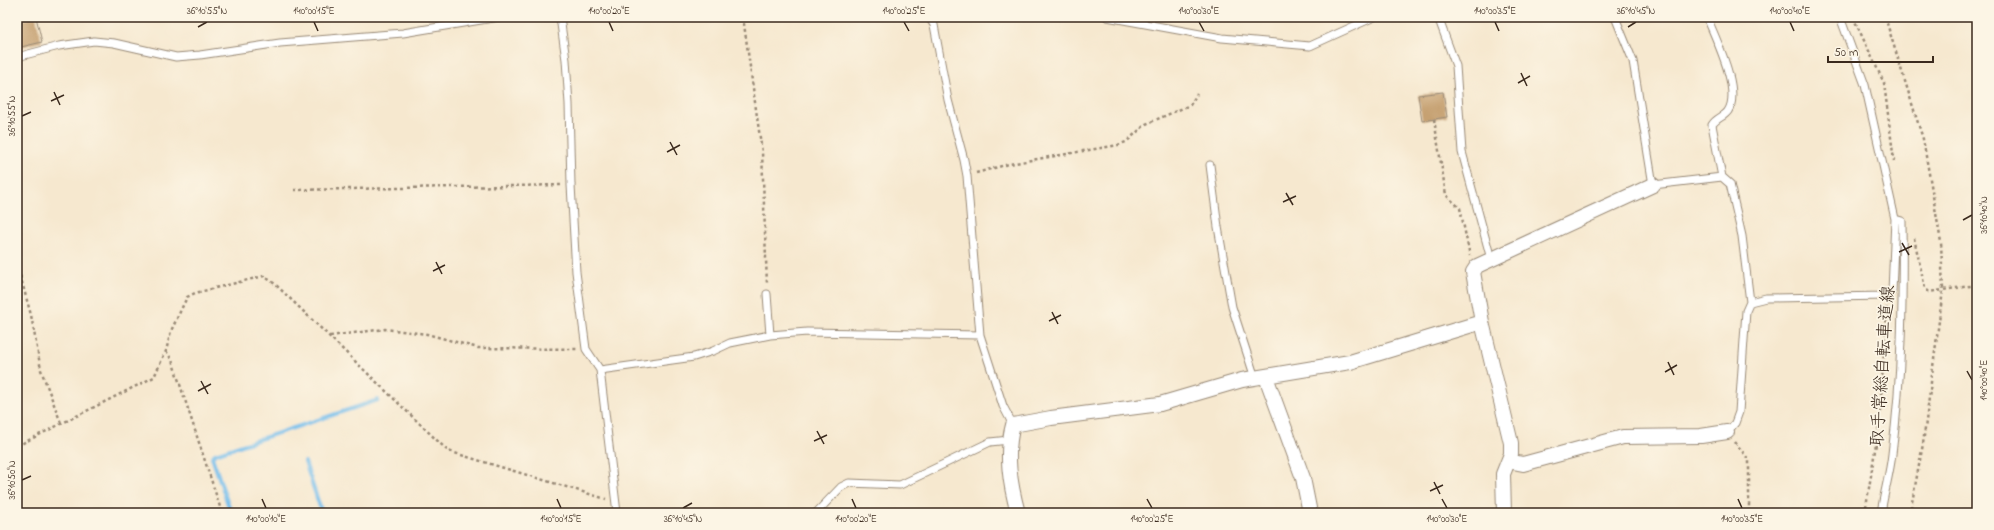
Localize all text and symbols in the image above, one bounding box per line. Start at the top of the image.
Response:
text: 36°10'55"N [187,4,227,19]
text: 140°00'15"E [293,4,335,19]
text: 140°00'20"E [588,4,630,19]
text: 140°00'25"E [882,4,926,19]
text: 140°00'30"E [1179,4,1219,19]
text: 140°00'35"E [1474,4,1516,19]
text: 36°10'45"N [1617,4,1656,19]
text: 140°00'40"E [1770,4,1810,19]
scale bar [1828,38,1933,64]
text: 50 m [1834,44,1858,62]
text: 36°10'55"N [5,96,20,136]
text: 36°10'40"N [1977,196,1992,234]
street label: 取手常総自転車道線 [1865,284,1903,448]
text: 140°00'40"E [1977,360,1992,400]
text: 36°10'50"N [5,460,20,499]
text: 140°00'10"E [246,512,286,527]
text: 140°00'15"E [540,512,582,527]
text: 36°10'45"N [664,512,703,527]
text: 140°00'20"E [835,512,877,527]
text: 140°00'25"E [1130,512,1174,527]
text: 140°00'30"E [1427,512,1467,527]
text: 140°00'35"E [1721,512,1763,527]

